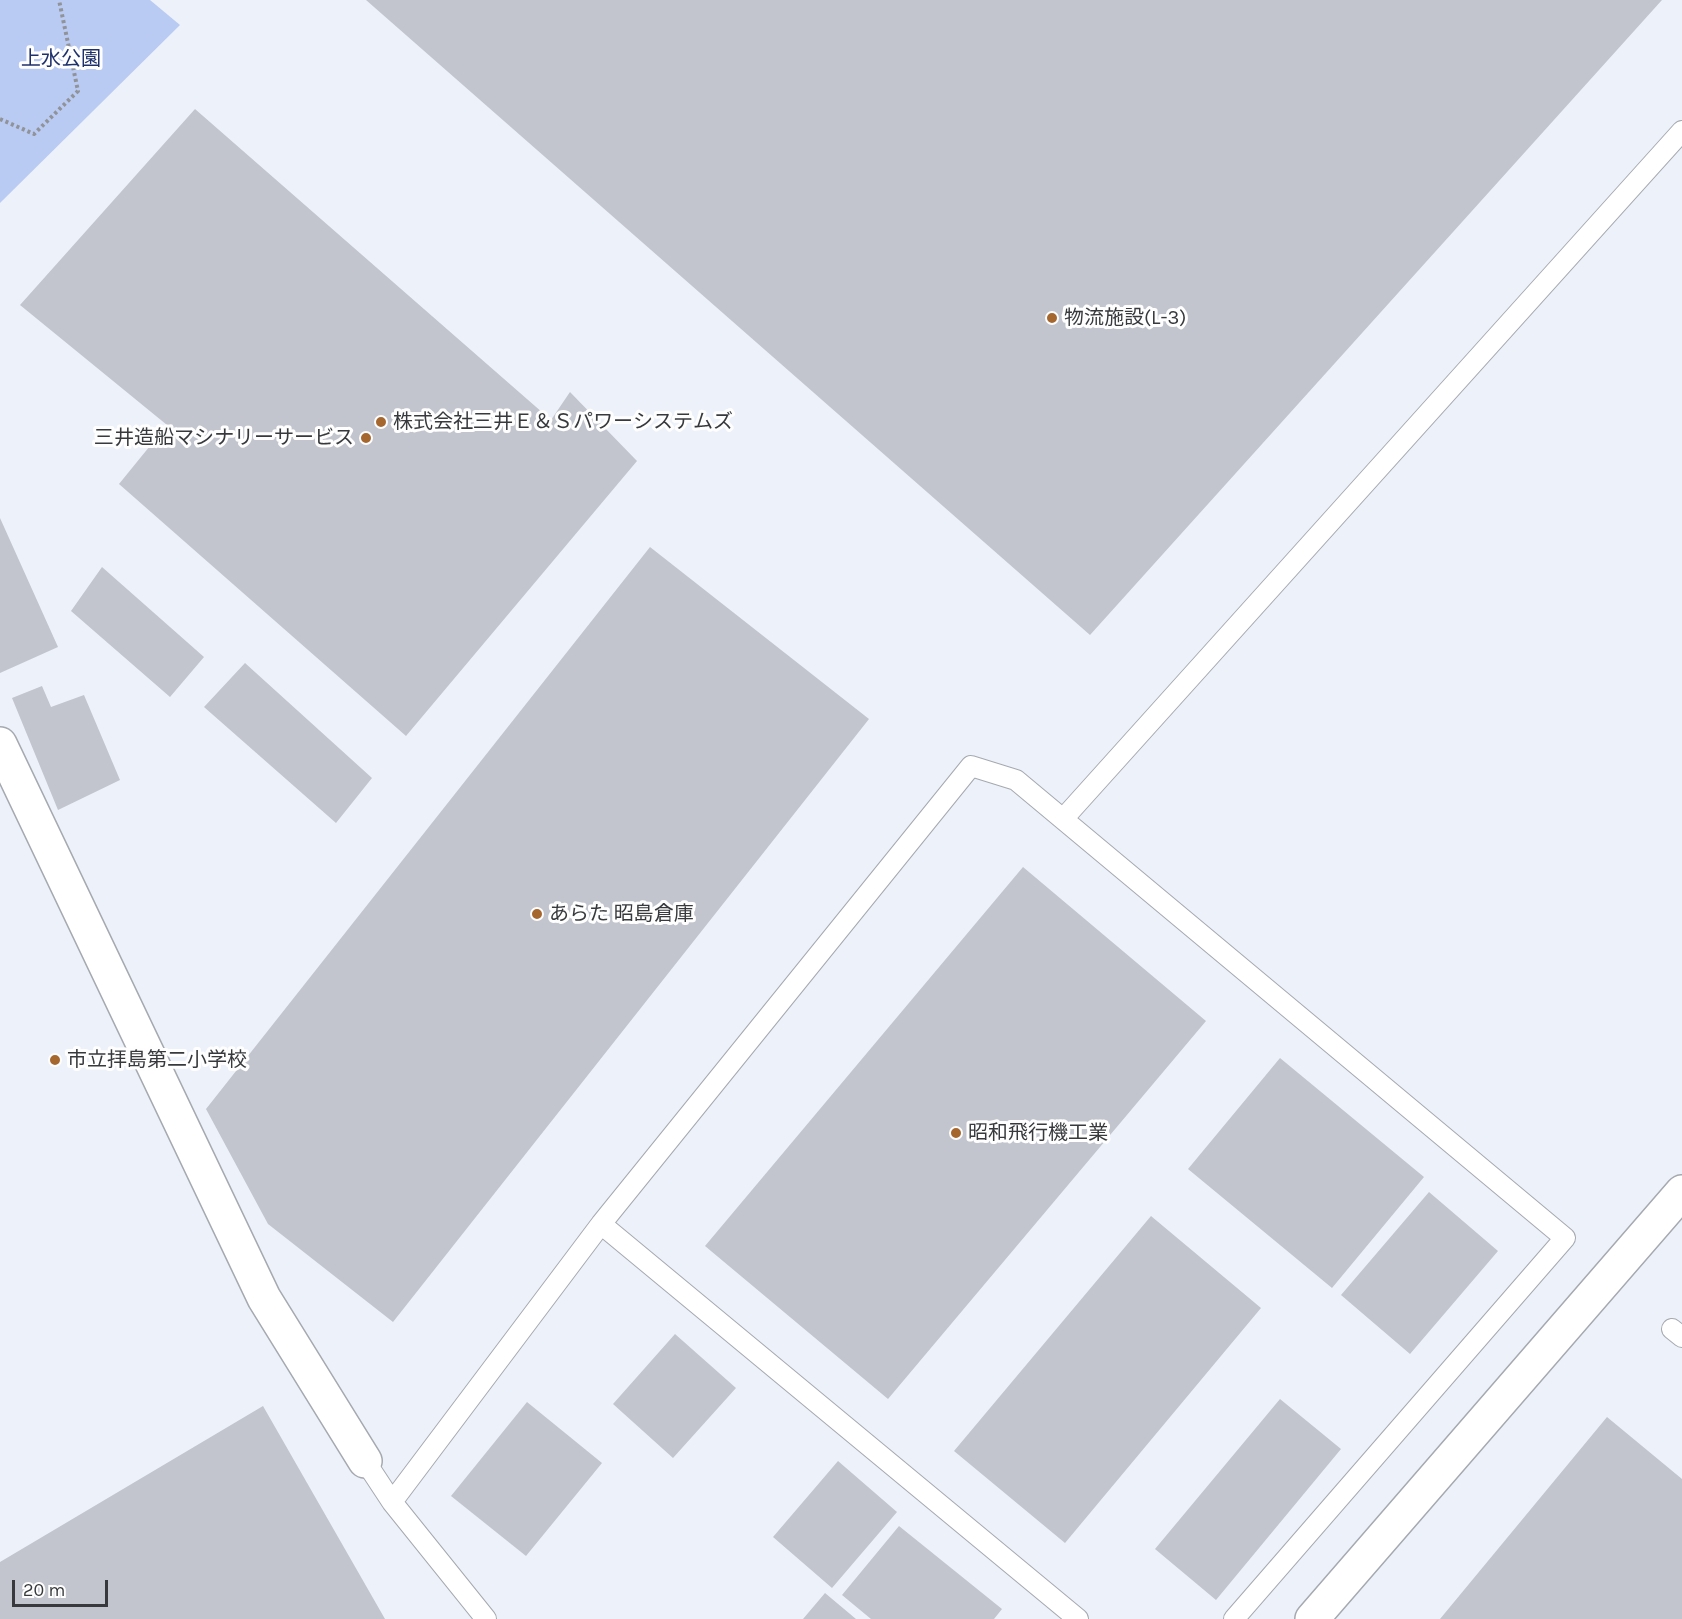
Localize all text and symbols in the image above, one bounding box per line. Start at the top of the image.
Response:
park label: 上水公園 [21,47,101,71]
place label: 物流施設(L-3) [1064,306,1186,330]
marker: 物流施設(L-3) [1045,311,1059,325]
place label: 株式会社三井Ｅ＆Ｓパワーシステムズ [393,410,733,434]
marker: 株式会社三井Ｅ＆Ｓパワーシステムズ [374,415,388,429]
place label: 三井造船マシナリーサービス [94,426,354,450]
marker: 三井造船マシナリーサービス [359,431,373,445]
place label: あらた 昭島倉庫 [549,902,694,926]
marker: あらた 昭島倉庫 [530,907,544,921]
place label: 市立拝島第二小学校 [67,1048,247,1072]
marker: 市立拝島第二小学校 [48,1053,62,1067]
place label: 昭和飛行機工業 [968,1121,1108,1145]
marker: 昭和飛行機工業 [949,1126,963,1140]
scale bar [15,1568,111,1606]
text: 20 m [23,1579,65,1601]

